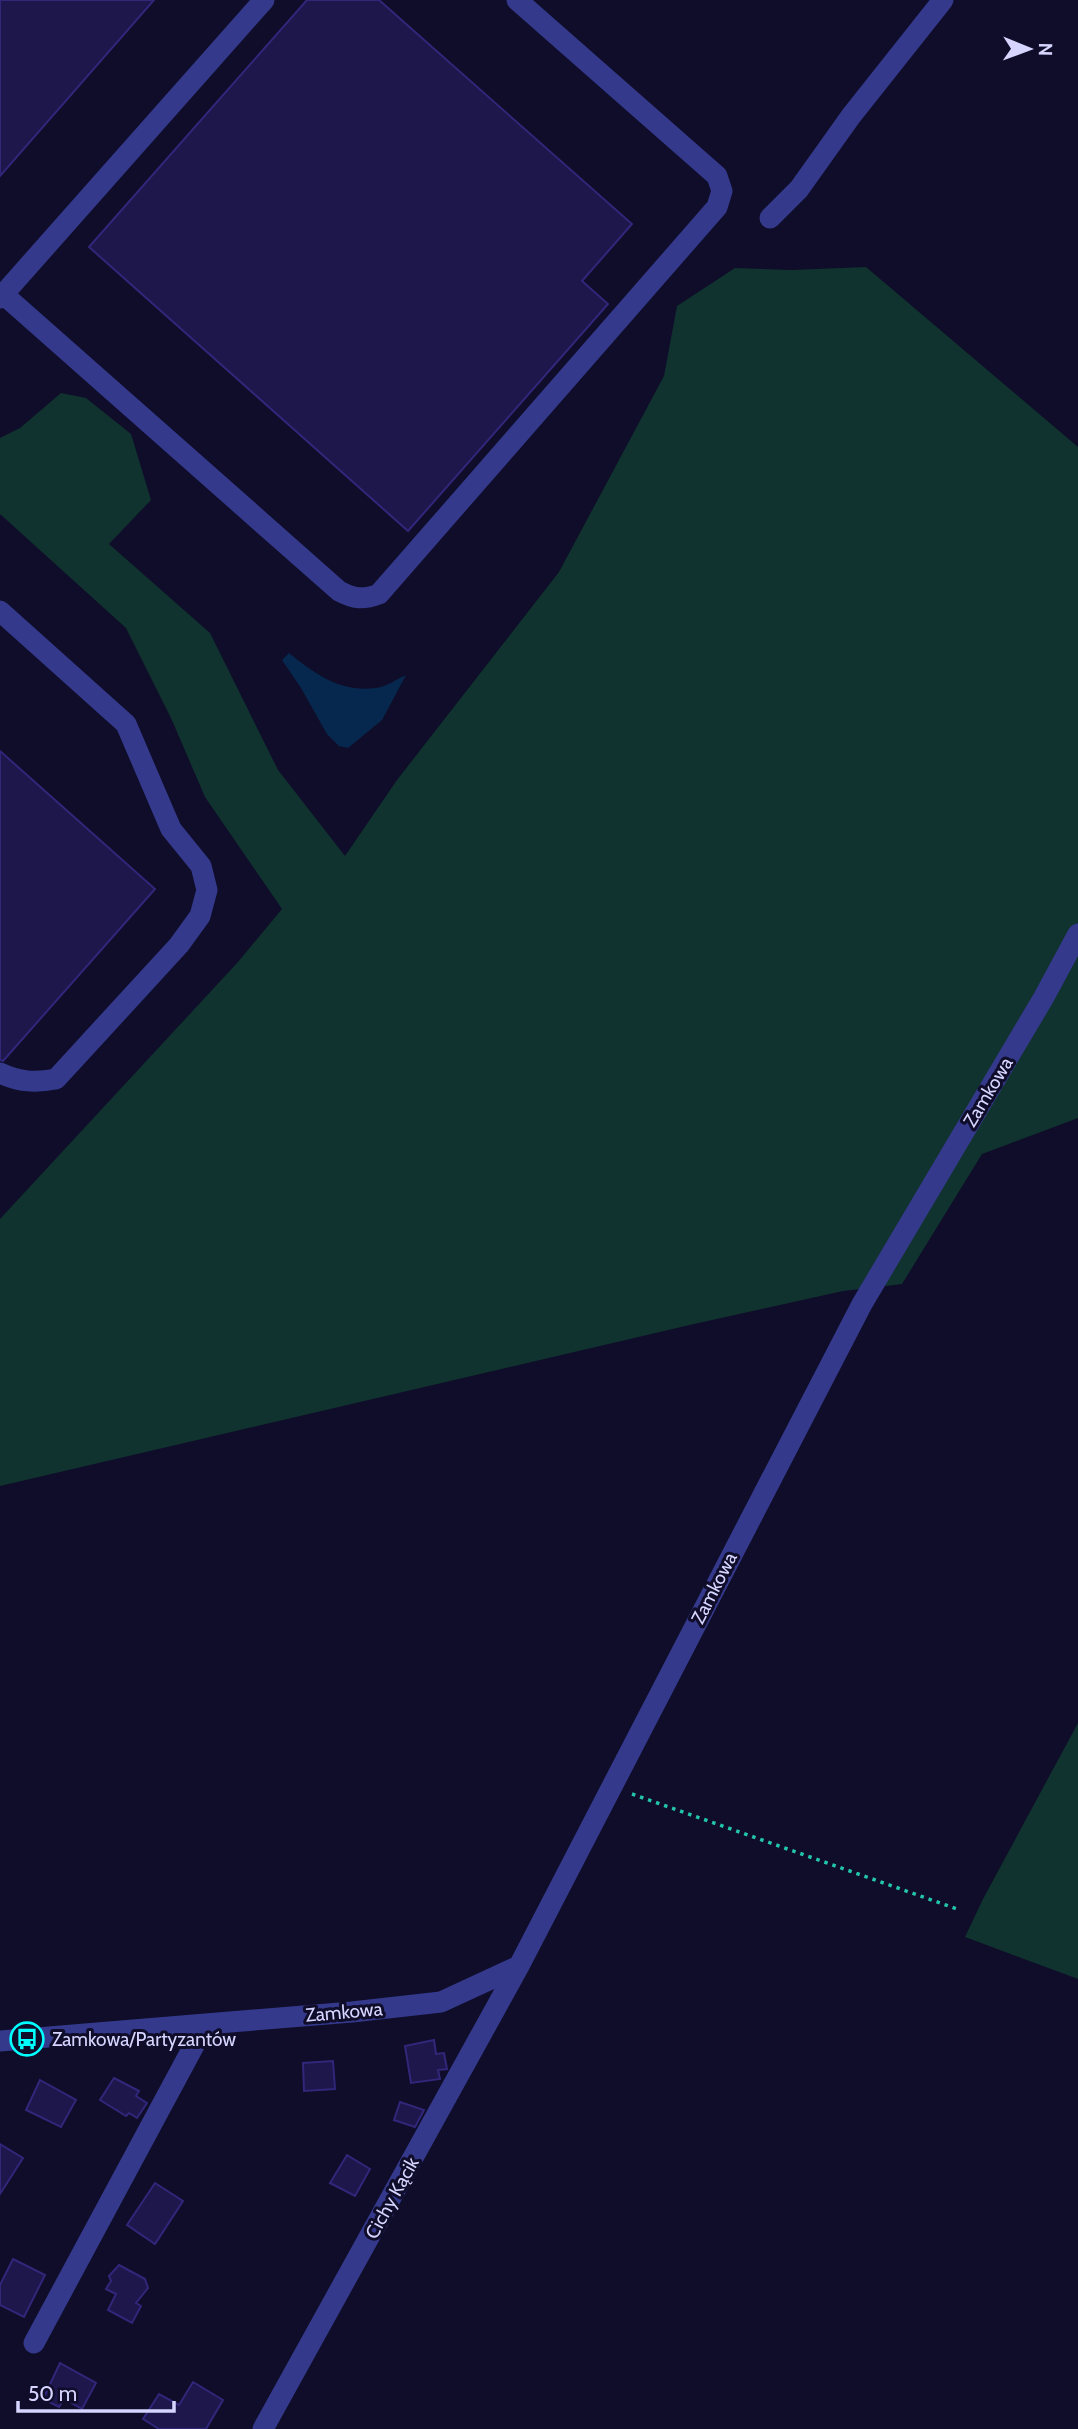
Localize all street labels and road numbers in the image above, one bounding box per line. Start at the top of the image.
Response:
street label: Zamkowa [958,1053,1018,1131]
street label: Zamkowa [686,1548,742,1628]
street label: Zamkowa [304,1997,384,2027]
street label: Cichy Kącik [360,2153,424,2243]

